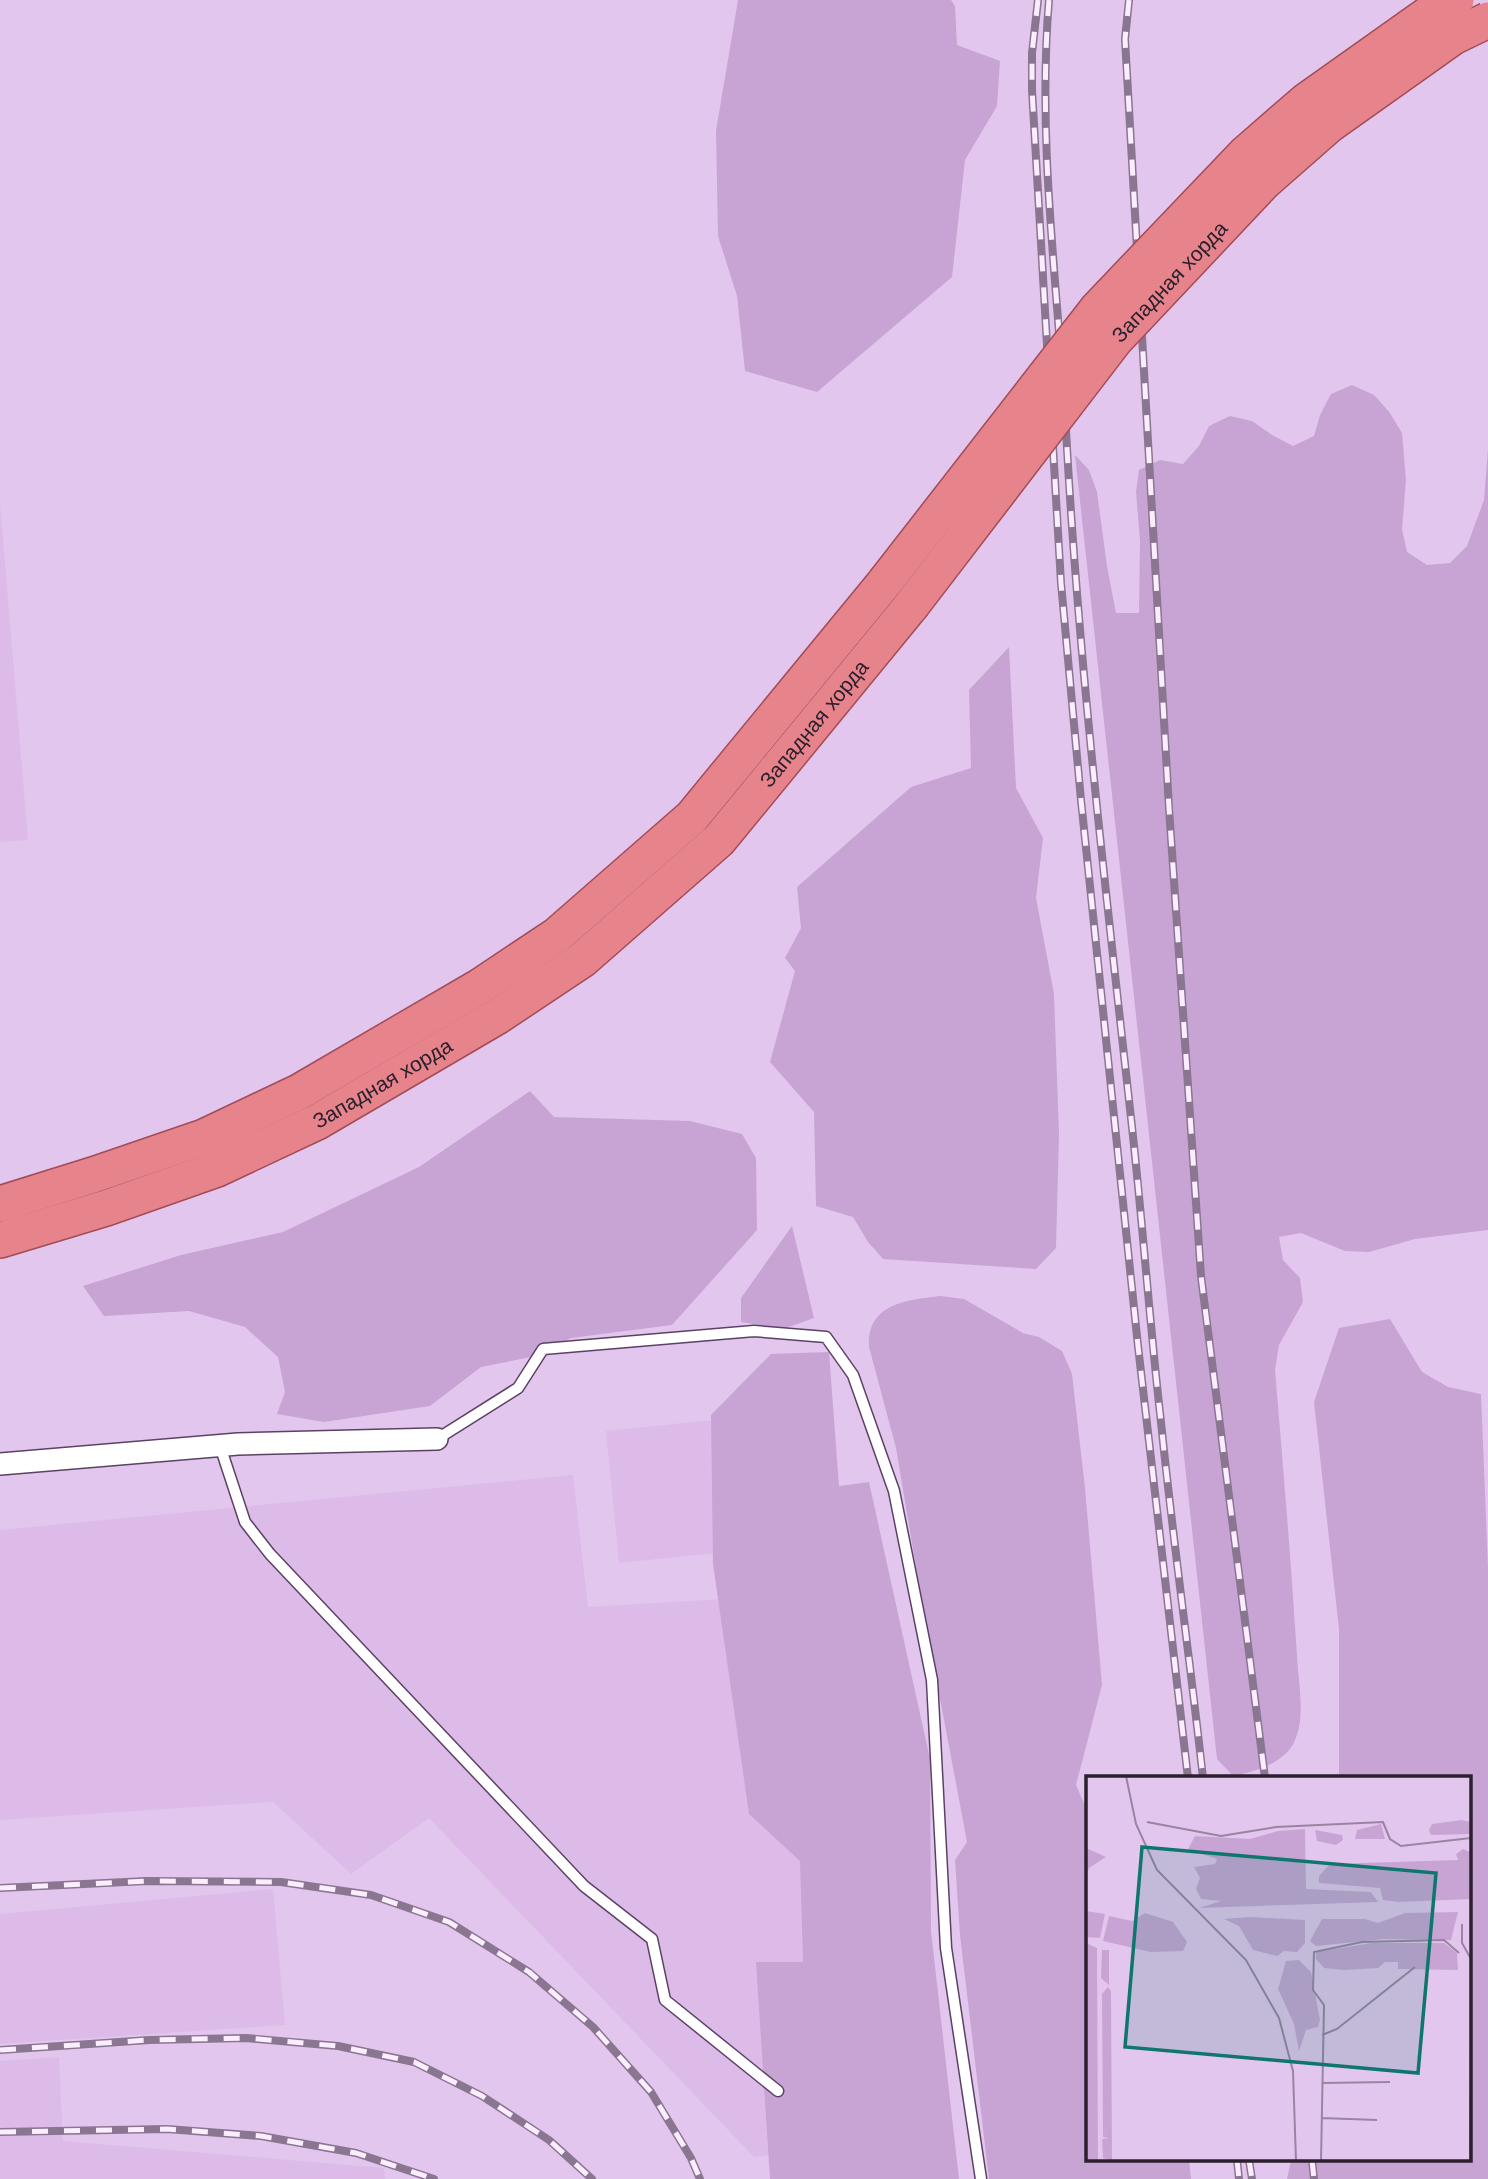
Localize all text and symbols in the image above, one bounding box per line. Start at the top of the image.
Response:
street label: Западная хорда [1107,216,1232,347]
street label: Западная хорда [755,655,873,792]
street label: Западная хорда [309,1033,456,1133]
inset map [1086,1776,1470,2162]

